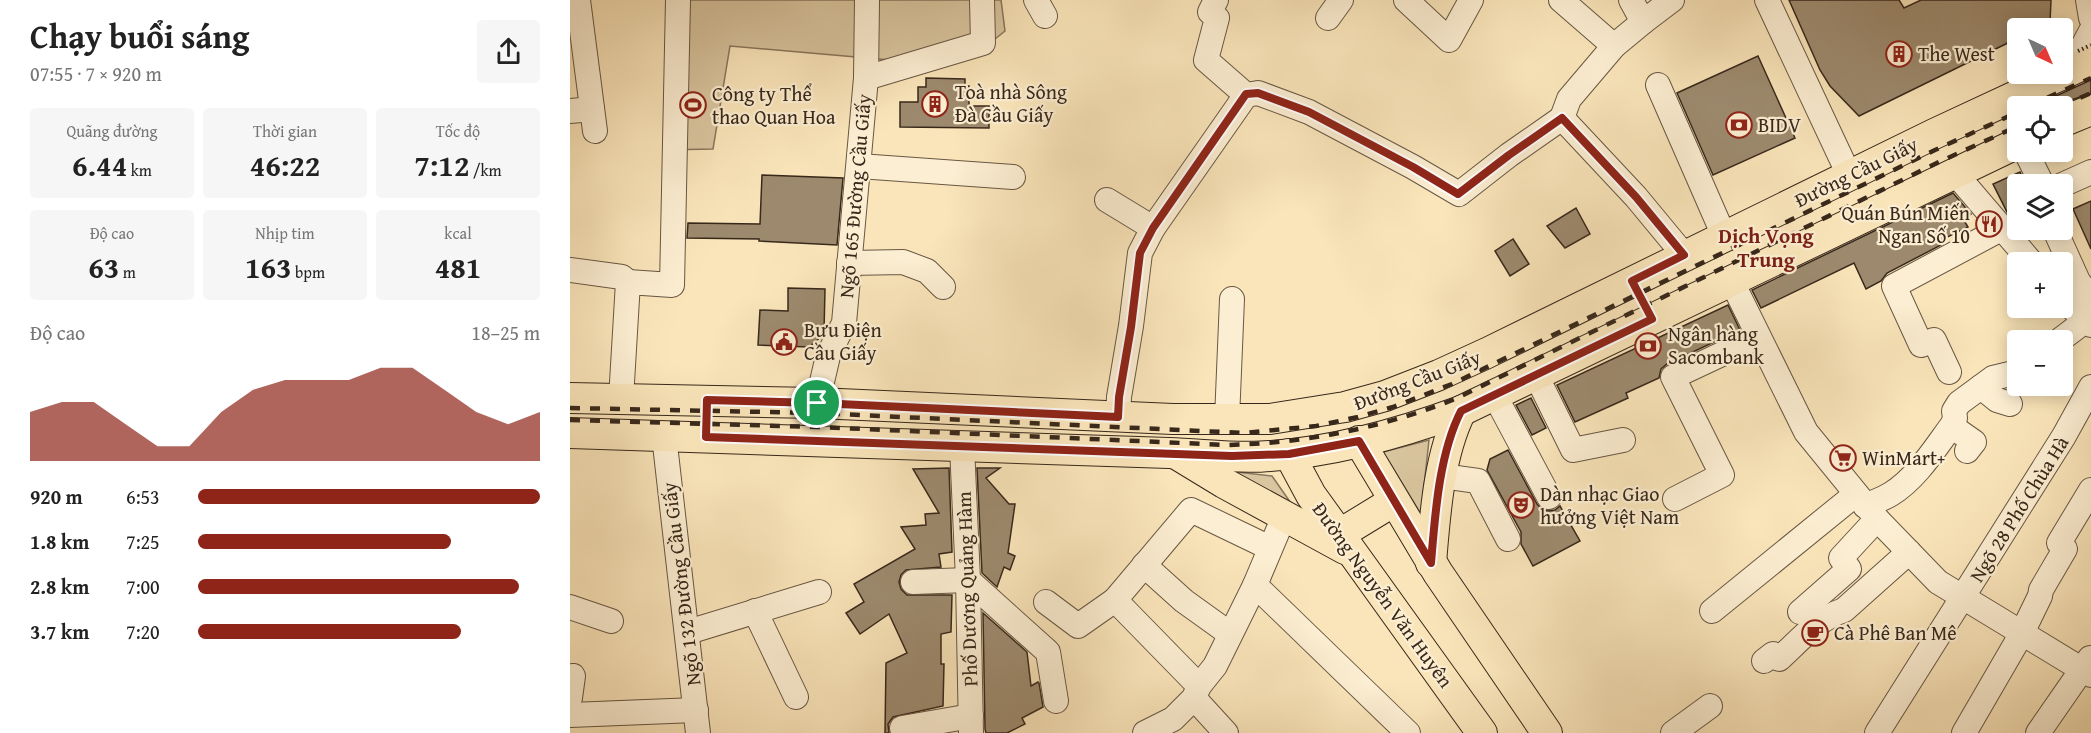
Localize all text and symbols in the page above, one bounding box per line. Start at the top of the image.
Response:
text: Chạy buổi sáng [30,12,249,60]
north arrow [2007,18,2073,84]
map controls [2007,18,2073,396]
button: share [477,20,540,83]
building icon: The West [1884,39,1914,69]
place label: The West [1918,39,1995,68]
text: 07:55 · 7 × 920 m [30,59,162,88]
place label: Toà nhà Sông Đà Cầu Giấy [955,77,1067,129]
place label: Công ty Thể thao Quan Hoa [712,79,836,131]
building icon: Toà nhà Sông Đà Cầu Giấy [920,89,950,119]
sports icon: Công ty Thể thao Quan Hoa [678,90,708,120]
street label: Ngõ 165 Đường Cầu Giấy [831,93,878,299]
button: locate [2007,96,2073,162]
bank icon: BIDV [1724,110,1754,140]
place label: BIDV [1758,110,1801,139]
text: Quãng đường [67,119,157,143]
text: Thời gian [253,119,317,143]
text: Tốc độ [436,119,480,143]
street label: Đường Cầu Giấy [1789,129,1922,214]
text: 6.44 [72,143,127,187]
text: 46:22 [250,143,320,187]
text: 7:12 [414,143,469,187]
text: km [127,158,152,182]
text: /km [469,158,502,182]
button: layers [2007,174,2073,240]
place label: Quán Bún Miến Ngan Số 10 [1842,198,1970,250]
restaurant icon: Quán Bún Miến Ngan Số 10 [1974,209,2004,239]
district label: Dịch Vọng Trung [1718,220,1815,275]
text: Độ cao [90,221,134,245]
text: Nhịp tim [255,221,315,245]
text: kcal [444,221,472,245]
text: 63 [88,245,119,289]
text: 163 [245,245,292,289]
text: 481 [435,245,481,289]
button: + [2007,252,2073,318]
text: m [119,260,136,284]
text: bpm [292,260,325,284]
place label: Bưu Điện Cầu Giấy [804,315,882,367]
text: Độ cao [30,318,85,347]
text: 18–25 m [471,318,540,347]
place label: Ngân hàng Sacombank [1668,319,1765,371]
public building icon: Bưu Điện Cầu Giấy [769,327,799,357]
button: − [2007,330,2073,396]
bank icon: Ngân hàng Sacombank [1633,331,1663,361]
street label: Đường Cầu Giấy [1349,342,1485,417]
pin [791,377,842,428]
icon: arrive [800,386,833,419]
street label: Ngõ 28 Phố Chùa Hà [1962,430,2076,587]
supermarket icon: WinMart+ [1828,443,1858,473]
place label: WinMart+ [1862,443,1945,472]
place label: Dàn nhạc Giao hưởng Việt Nam [1540,479,1680,531]
street label: Ngõ 132 Đường Cầu Giấy [654,481,707,687]
text: 920 m [30,482,83,511]
text: 6:53 [126,482,160,511]
street label: Phố Dương Quảng Hàm [949,490,984,687]
theatre icon: Dàn nhạc Giao hưởng Việt Nam [1506,490,1536,520]
street label: Đường Nguyễn Văn Huyên [1306,496,1461,694]
text: 1.8 km [30,527,89,556]
text: 7:25 [126,527,160,556]
text: 2.8 km [30,572,89,601]
text: 7:00 [126,572,160,601]
text: 3.7 km [30,617,89,646]
text: 7:20 [126,617,160,646]
cafe icon: Cà Phê Ban Mê [1800,618,1830,648]
place label: Cà Phê Ban Mê [1834,618,1957,647]

